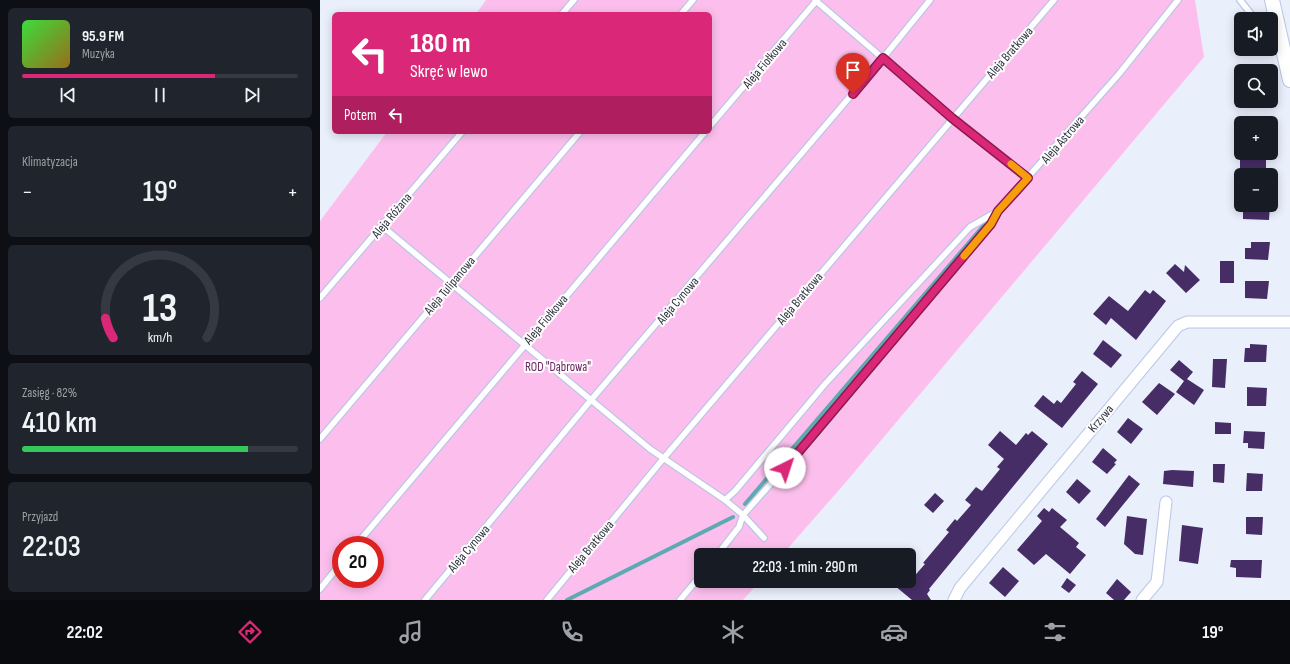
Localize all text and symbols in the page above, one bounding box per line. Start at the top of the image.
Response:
map controls [1234,12,1278,212]
button: sound [1234,12,1278,56]
street label: Aleja Bratkowa [982,24,1037,83]
text: 95.9 FM [82,27,124,46]
text: 180 m [410,27,470,60]
icon: left [344,28,396,80]
street label: Aleja Fiołkowa [739,35,790,93]
text: Muzyka [82,46,115,62]
pin [836,53,870,94]
icon: arrive [842,59,864,81]
text: Skręć w lewo [410,61,488,82]
button: search [1234,64,1278,108]
icon: previous [57,84,79,106]
icon: pause [149,84,171,106]
icon: next [241,84,263,106]
icon: left [385,104,407,126]
text: Potem [344,106,377,125]
street label: Aleja Astrowa [1037,113,1088,168]
button: + [1234,116,1278,160]
text: Klimatyzacja [22,154,78,170]
button: − [1234,168,1278,212]
text: 19° [143,174,177,210]
text: − [22,179,33,206]
text: + [287,179,298,206]
street label: Aleja Różana [368,190,415,242]
street label: Aleja Tulipanowa [420,253,479,319]
street label: Aleja Bratkowa [773,269,826,329]
street label: Aleja Cynowa [653,274,702,328]
text: 13 [143,284,177,333]
street label: Aleja Fiołkowa [520,291,571,349]
text: km/h [148,329,172,346]
park label: ROD "Dąbrowa" [525,359,591,375]
text: Zasięg · 82% [22,385,77,401]
street label: Krzywa [1085,401,1117,436]
text: 410 km [22,405,97,441]
position arrow [764,447,806,489]
text: Przyjazd [22,509,58,525]
street label: Aleja Bratkowa [564,517,617,577]
street label: Aleja Cynowa [444,522,493,576]
text: 22:03 [22,529,81,565]
speed limit sign: 20 [332,536,384,588]
text: 22:03 · 1 min · 290 m [752,558,858,577]
icon: directions [236,618,264,646]
icon: music [397,618,425,646]
icon: phone [558,618,586,646]
icon: climate [719,618,747,646]
icon: car [880,618,908,646]
icon: filters [1041,618,1069,646]
text: 22:02 [67,622,103,643]
text: 19° [1202,622,1223,643]

